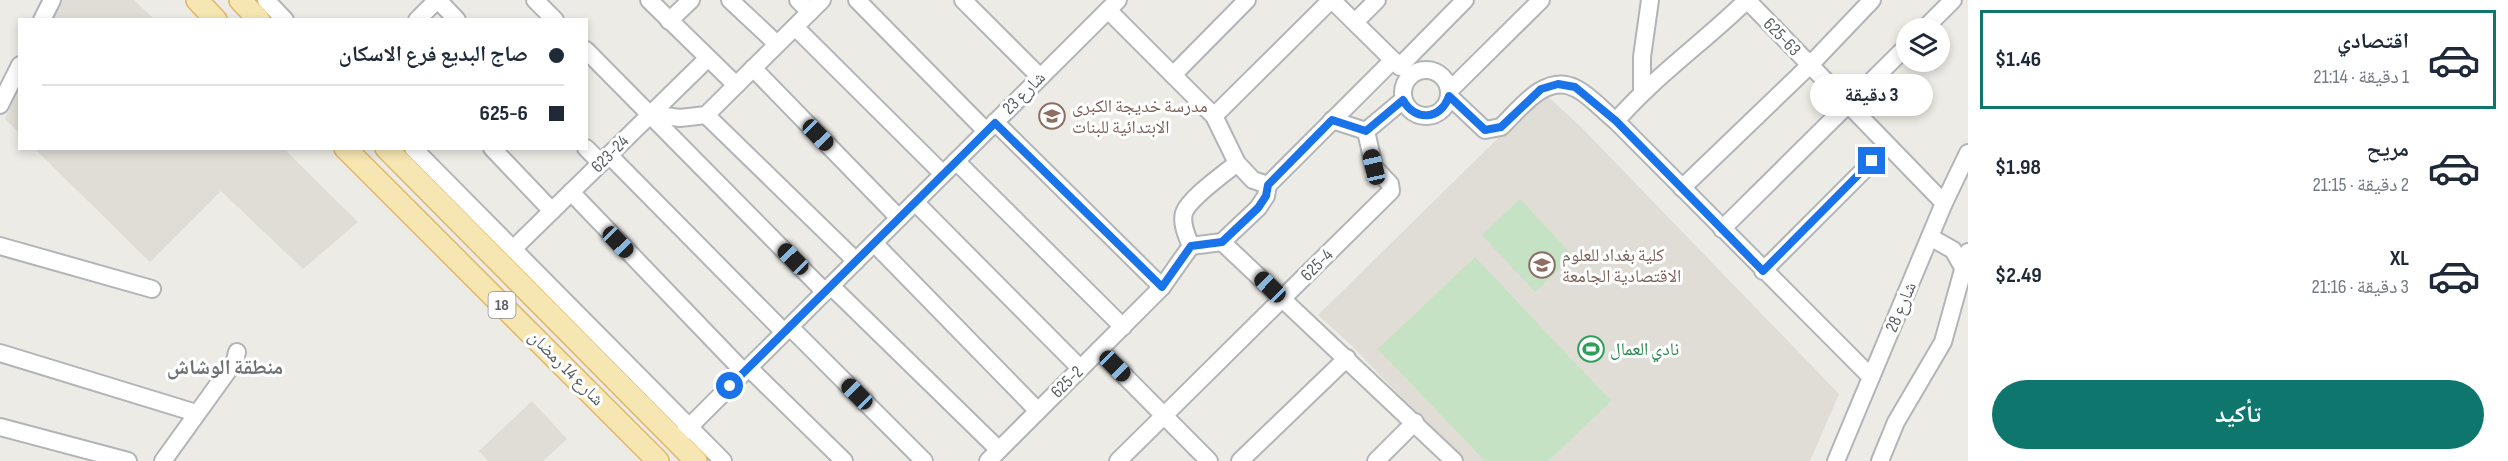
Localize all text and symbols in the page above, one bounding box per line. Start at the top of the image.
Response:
street label: 625-63 [1759,14,1805,60]
map controls [1896,18,1950,72]
button: layers [1896,18,1950,72]
text: اقتصادي [2337,28,2409,55]
icon: car [2427,33,2481,87]
text: صاج البديع فرع الاسكان [338,41,528,68]
text: $1.46 [1995,46,2041,73]
text: 1 دقيقة · 21:14 [2313,65,2409,89]
street label: شارع 23 [998,67,1050,119]
callout: 3 دقيقة [1810,74,1934,116]
text: 3 دقيقة [1844,83,1899,107]
place label: مدرسة خديجة الكبرى الابتدائية للبنات [1072,96,1208,138]
text: 625-6 [479,100,528,127]
school or university icon: مدرسة خديجة الكبرى الابتدائية للبنات [1037,101,1067,131]
car [799,116,837,154]
street label: 623-24 [587,131,633,177]
text: مريح [2366,136,2409,163]
icon: car [2427,141,2481,195]
car [1361,147,1387,187]
route end [1858,147,1885,174]
text: $1.98 [1995,154,2041,181]
text: 2 دقيقة · 21:15 [2312,173,2409,197]
car [599,223,637,261]
car [774,240,812,278]
street label: 625-4 [1297,244,1338,285]
place label: كلية بغداد للعلوم الاقتصادية الجامعة [1562,245,1681,287]
text: XL [2390,245,2409,272]
icon: car [2427,249,2481,303]
school or university icon: كلية بغداد للعلوم الاقتصادية الجامعة [1527,250,1557,280]
text: $2.49 [1995,262,2042,289]
car [1251,268,1289,306]
text: 3 دقيقة · 21:16 [2312,275,2409,299]
street label: شارع 28 [1881,279,1921,335]
road number: 18 [488,292,516,318]
street label: شارع 14 رمضان [524,326,608,410]
sports icon: نادي العمال [1576,334,1606,364]
place label: نادي العمال [1610,339,1679,363]
car [1096,347,1134,385]
district label: منطقة الوشاش [167,355,283,380]
street label: 625-2 [1047,362,1087,402]
route start [716,372,743,399]
car [838,375,876,413]
button: تأكيد [1992,380,2484,449]

